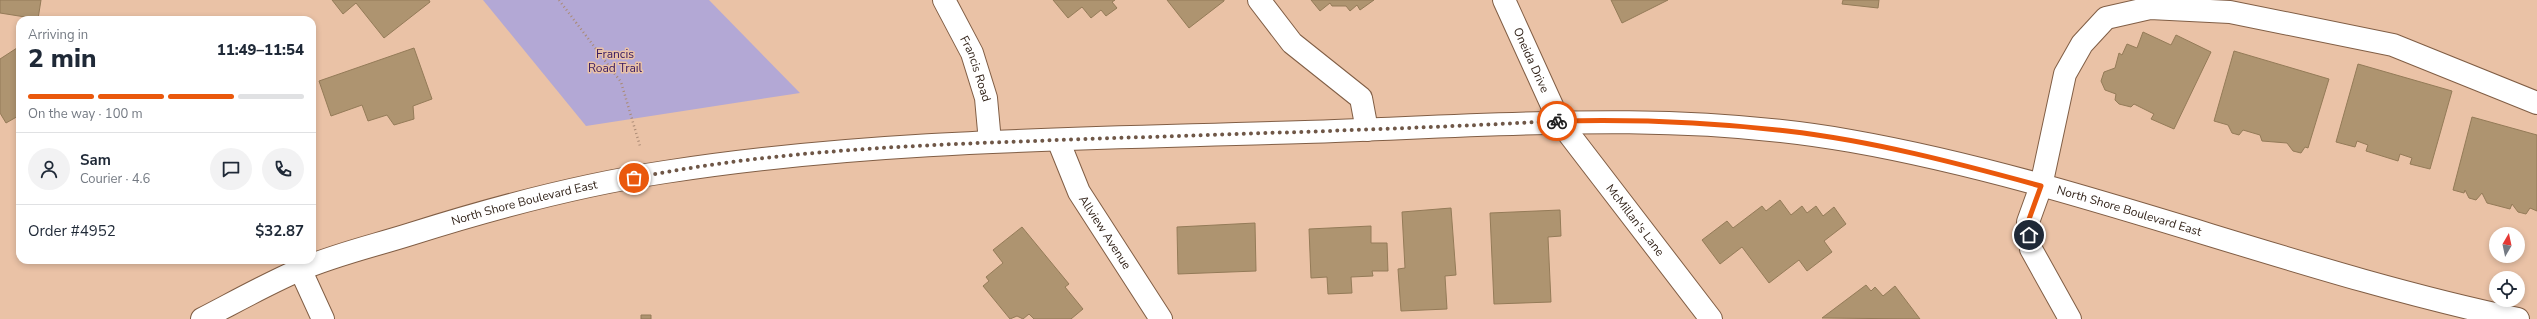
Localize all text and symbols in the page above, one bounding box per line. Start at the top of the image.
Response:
street label: Oneida Drive [1510,25,1553,95]
text: Arriving in [28,26,88,44]
street label: Francis Road [956,33,995,104]
text: 11:49–11:54 [217,40,304,60]
text: 2 min [28,41,96,76]
park label: Francis Road Trail [588,46,643,76]
courier [1537,101,1577,141]
text: On the way · 100 m [28,105,143,123]
icon: bike [1546,110,1568,132]
button: person [28,148,70,190]
button: chat [210,148,252,190]
button: phone [262,148,304,190]
text: Sam [80,150,111,170]
pin [617,161,651,195]
icon: bag [623,167,645,189]
text: Courier · 4.6 [80,170,150,188]
street label: North Shore Boulevard East [449,176,600,229]
street label: McMillan's Lane [1602,181,1668,260]
street label: North Shore Boulevard East [2055,182,2204,240]
street label: Allview Avenue [1075,192,1135,272]
pin [2012,218,2046,252]
text: Order #4952 [28,221,116,241]
text: $32.87 [255,221,304,241]
icon: home [2018,224,2040,246]
north arrow [2489,227,2525,263]
map controls [2489,227,2525,307]
button: locate [2489,271,2525,307]

